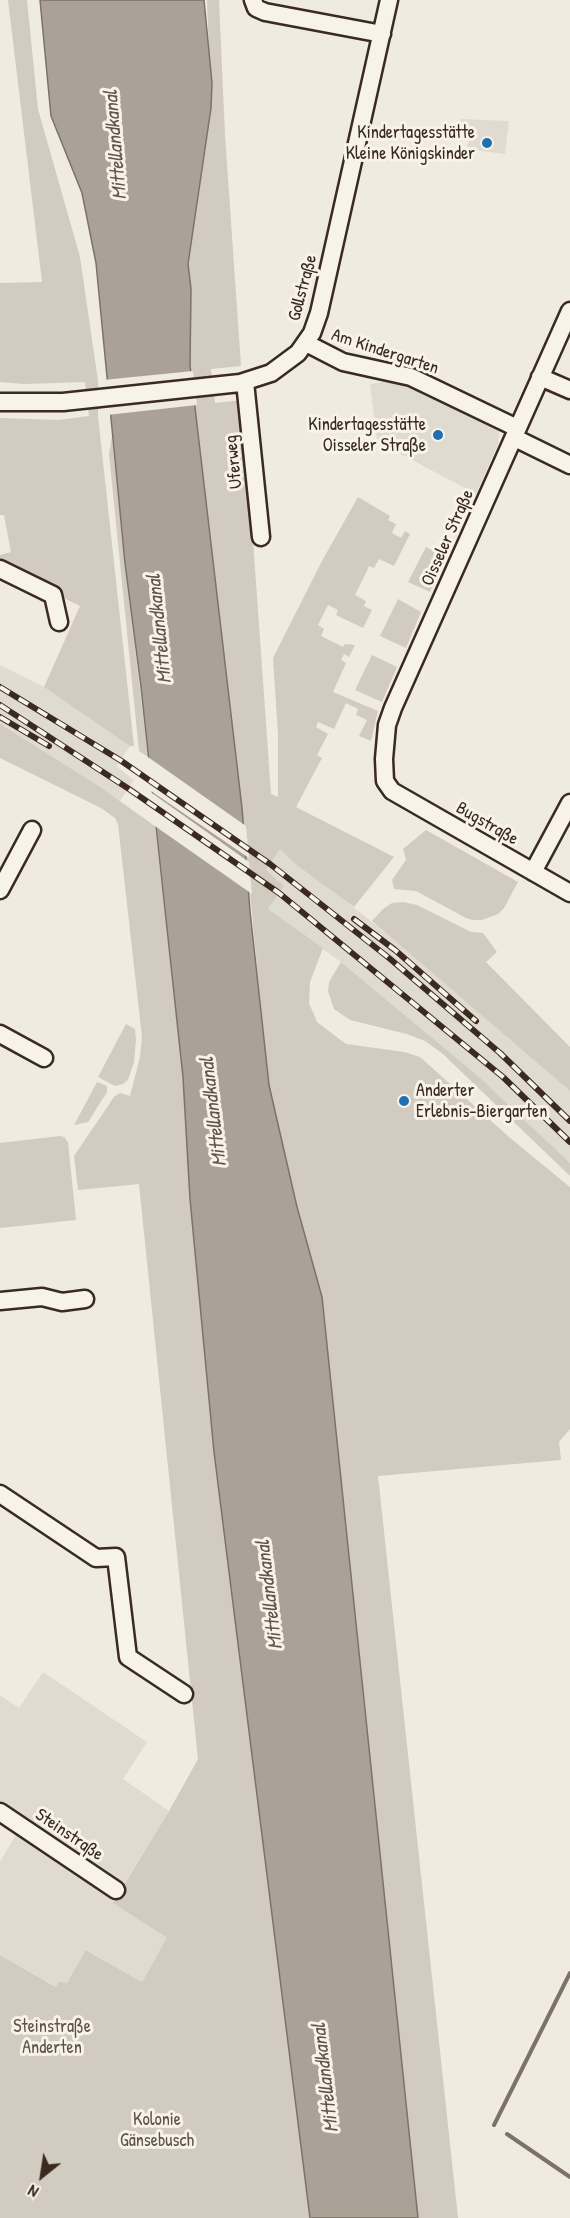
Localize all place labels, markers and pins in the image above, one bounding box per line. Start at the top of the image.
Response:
place label: Kindertagesstätte Kleine Königskinder [346,122,475,164]
marker: Kindertagesstätte Kleine Königskinder [480,136,494,150]
place label: Kindertagesstätte Oisseler Straße [308,414,426,456]
marker: Kindertagesstätte Oisseler Straße [431,428,445,442]
place label: Anderter Erlebnis-Biergarten [416,1080,547,1122]
marker: Anderter Erlebnis-Biergarten [397,1094,411,1108]

